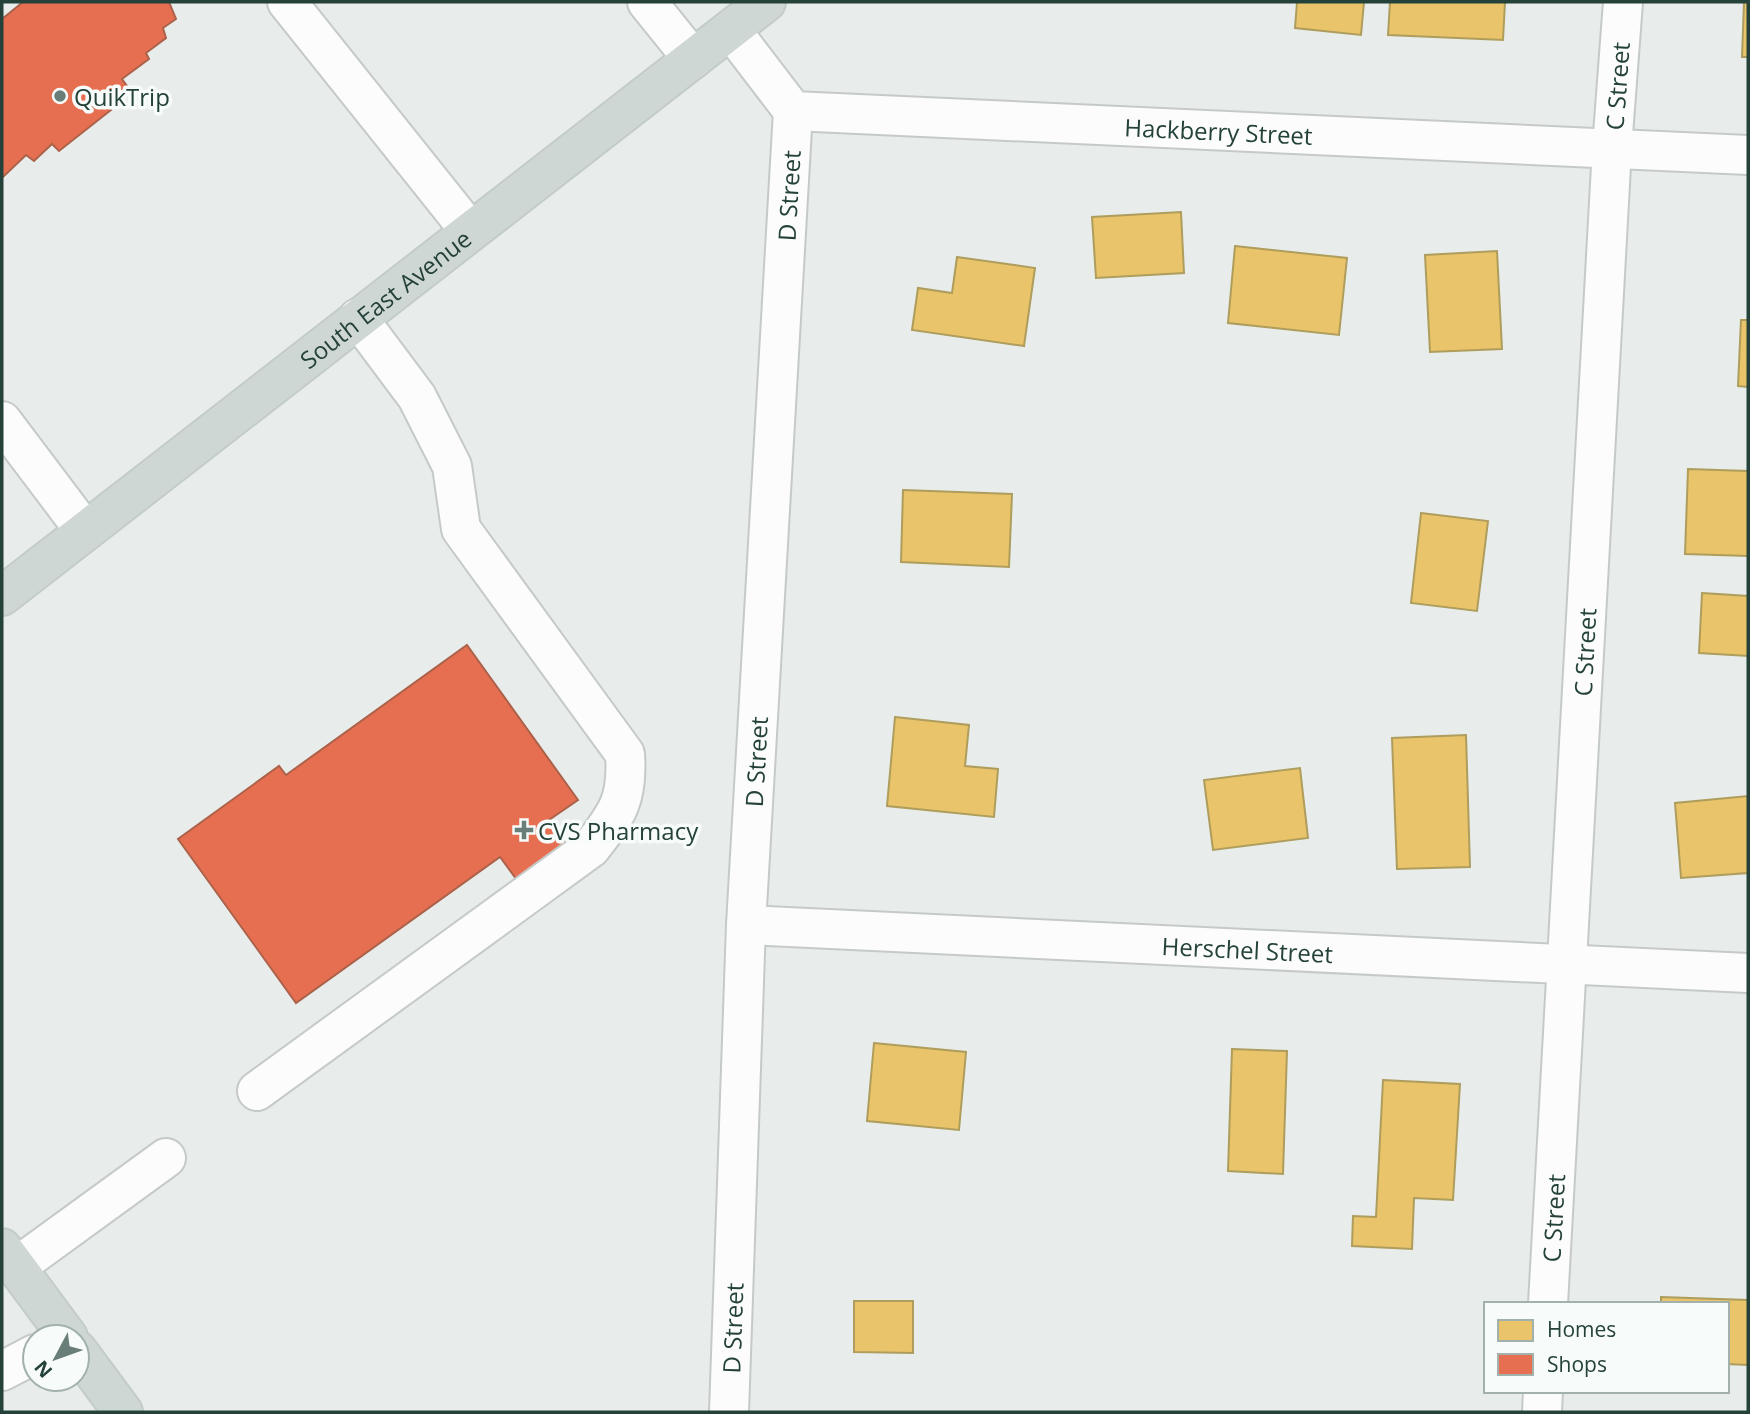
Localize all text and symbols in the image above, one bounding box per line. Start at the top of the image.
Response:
street label: C Street [1597,41,1636,131]
place label: QuikTrip [74,80,170,113]
marker: QuikTrip [52,88,68,104]
street label: Hackberry Street [1124,110,1313,151]
street label: D Street [769,149,807,242]
street label: South East Avenue [293,221,477,375]
street label: C Street [1565,607,1603,697]
street label: D Street [736,715,775,808]
place label: CVS Pharmacy [538,814,699,847]
marker: CVS Pharmacy [516,822,532,838]
street label: Herschel Street [1161,928,1334,970]
street label: C Street [1534,1173,1572,1263]
street label: D Street [714,1282,750,1374]
legend [1484,1302,1729,1393]
text: Homes [1547,1315,1616,1343]
north arrow [21,1323,91,1393]
text: Shops [1547,1350,1607,1378]
text: N [28,1355,58,1384]

